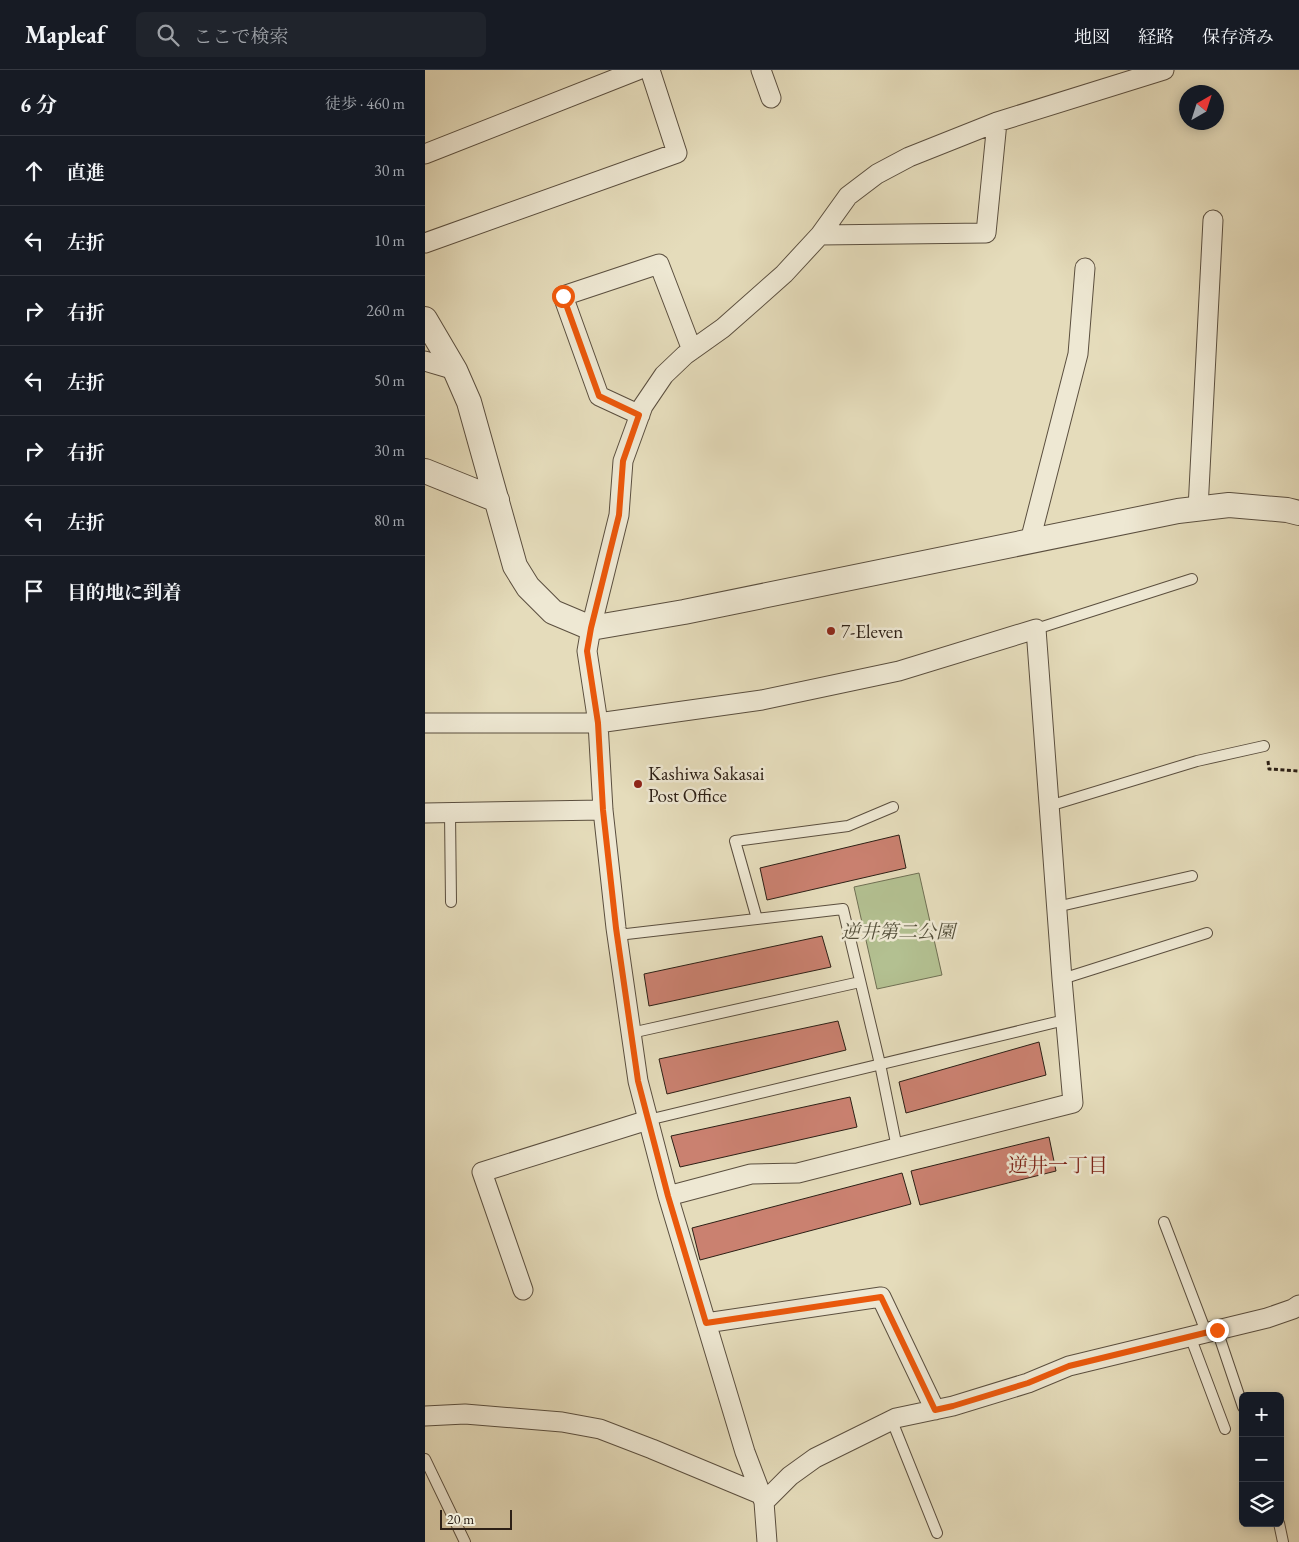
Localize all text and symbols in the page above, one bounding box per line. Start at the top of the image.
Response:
search box [136,12,486,57]
text: Mapleaf [25,19,106,50]
icon: search [154,21,182,49]
text: ここで検索 [194,24,289,49]
text: 地図 [1074,25,1110,48]
text: 経路 [1138,25,1174,48]
text: 保存済み [1202,25,1274,48]
north arrow [1179,85,1224,130]
text: 6 分 [20,91,57,118]
text: 徒歩 · 460 m [325,93,405,114]
icon: ahead [20,157,48,185]
text: 直進 [67,160,105,185]
text: 30 m [374,160,405,181]
icon: left [20,227,48,255]
text: 左折 [67,230,105,255]
text: 10 m [374,230,405,251]
route start [552,285,575,308]
icon: right [20,297,48,325]
text: 右折 [67,300,105,325]
text: 260 m [366,300,405,321]
icon: left [20,367,48,395]
text: 左折 [67,370,105,395]
text: 50 m [374,370,405,391]
icon: right [20,437,48,465]
text: 右折 [67,440,105,465]
text: 30 m [374,440,405,461]
icon: left [20,507,48,535]
text: 左折 [67,510,105,535]
text: 80 m [374,510,405,531]
icon: arrive [20,577,48,605]
text: 目的地に到着 [67,580,181,605]
place label: 7-Eleven [841,619,903,644]
marker: 7-Eleven [825,625,837,637]
place label: Kashiwa Sakasai Post Office [648,761,765,808]
marker: Kashiwa Sakasai Post Office [632,778,644,790]
park label: 逆井第二公園 [841,919,958,944]
district label: 逆井一丁目 [1008,1152,1108,1178]
route end [1206,1319,1229,1342]
map controls [1239,1392,1284,1527]
button: + [1239,1392,1284,1437]
button: − [1239,1437,1284,1482]
button: layers [1239,1482,1284,1527]
scale bar [440,1507,513,1530]
text: 20 m [447,1510,474,1528]

